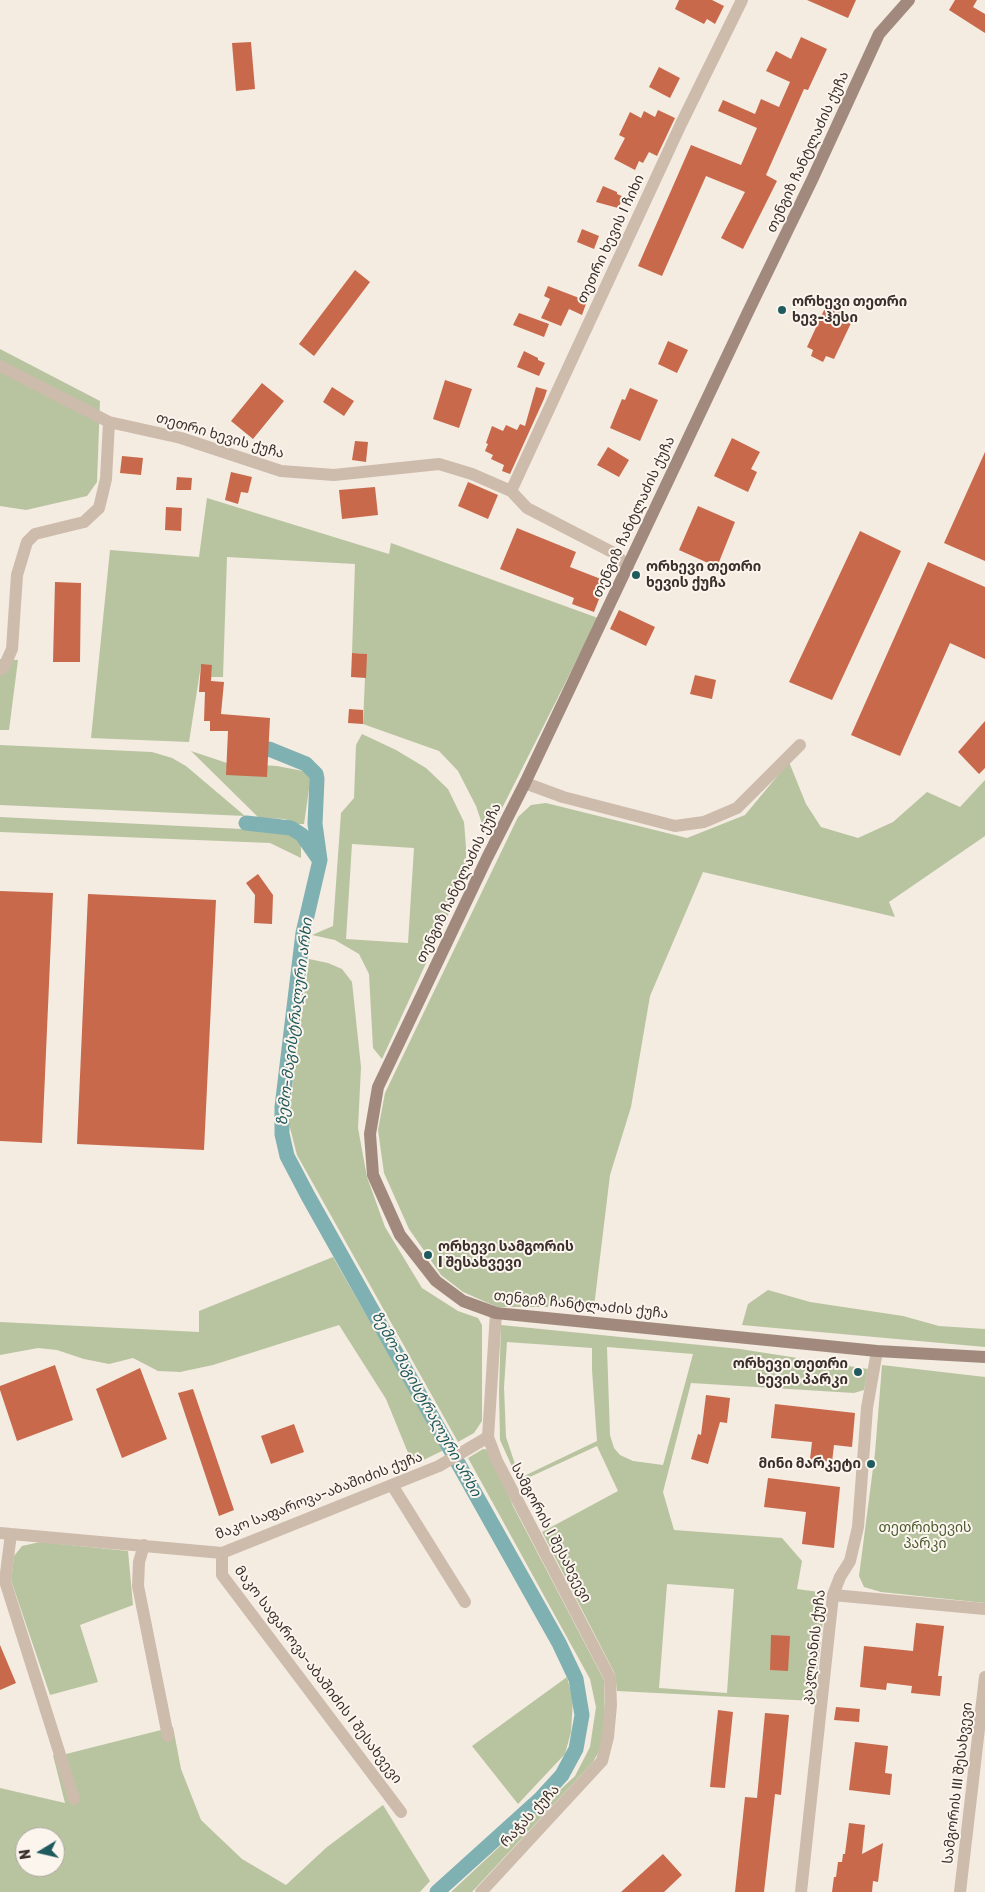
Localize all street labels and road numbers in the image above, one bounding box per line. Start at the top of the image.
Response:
street label: თენგიზ ჩანტლაძის ქუჩა [763,69,853,235]
street label: თეთრი ხევის I ჩიხი [574,172,648,306]
street label: თეთრი ხევის ქუჩა [154,410,286,462]
street label: თენგიზ ჩანტლაძის ქუჩა [589,434,679,600]
street label: თენგიზ ჩანტლაძის ქუჩა [413,800,505,966]
street label: თენგიზ ჩანტლაძის ქუჩა [493,1287,669,1323]
street label: მაკო საფაროვა-აბაშიძის ქუჩა [213,1449,425,1543]
street label: სამგორის I შესახვევი [507,1461,595,1605]
street label: მაკო საფაროვა-აბაშიძის I შესახვევი [231,1563,405,1787]
street label: კაკლიანის ქუჩა [799,1589,829,1705]
street label: სამგორის III შესახვევი [940,1701,976,1865]
street label: რაჭას ქუჩა [497,1781,563,1851]

